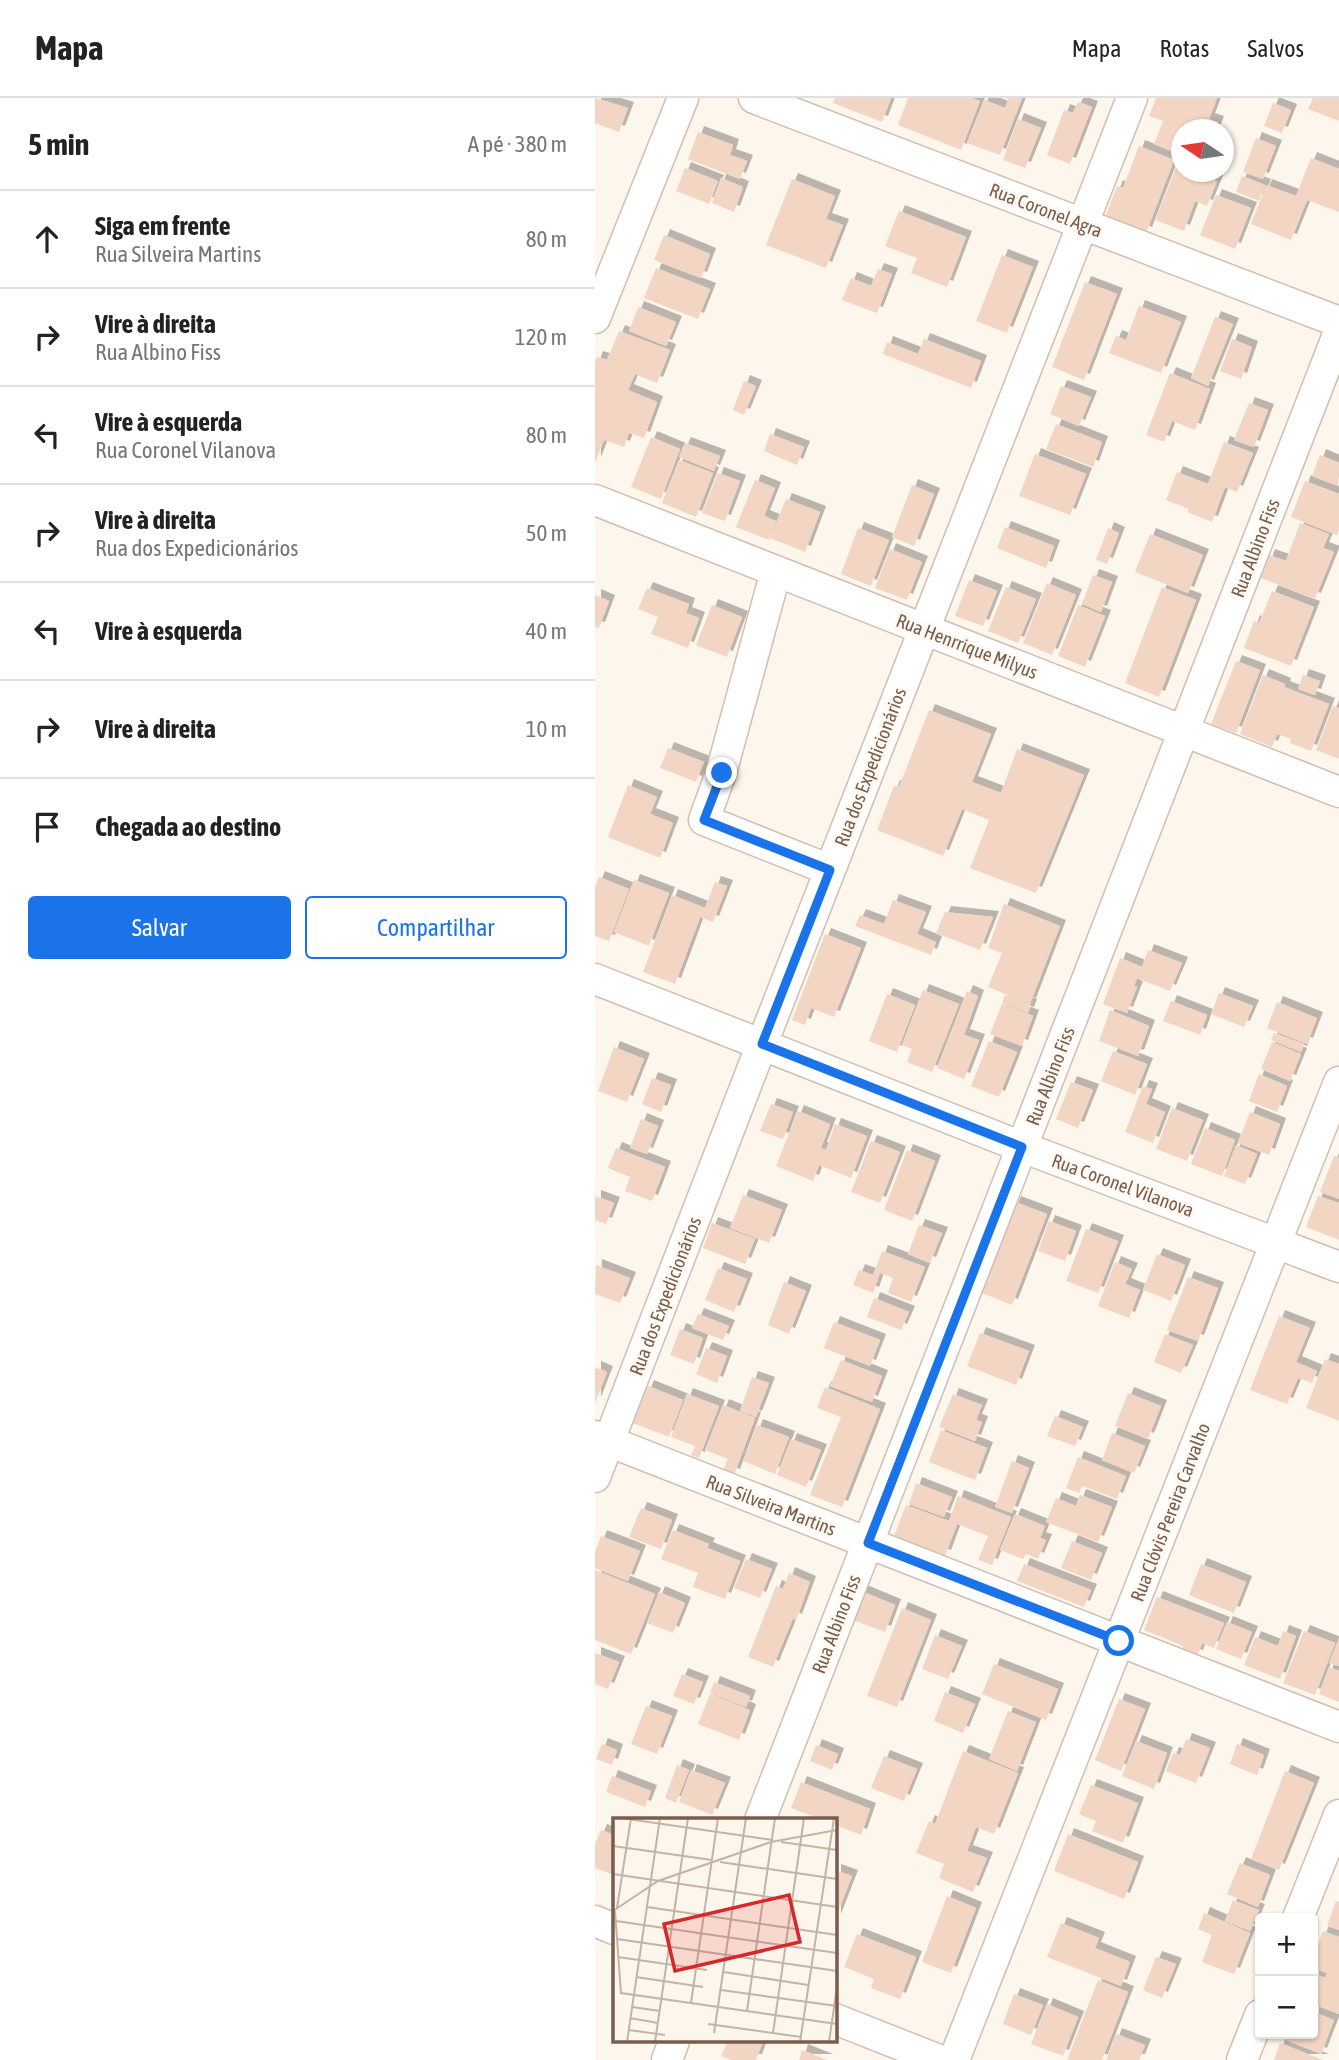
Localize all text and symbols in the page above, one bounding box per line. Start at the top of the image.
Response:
text: Mapa [35,29,103,67]
text: Mapa [1072,35,1121,62]
text: Rotas [1159,35,1209,62]
text: Salvos [1247,35,1304,62]
north arrow [1171,119,1234,182]
text: 5 min [28,127,89,161]
text: A pé · 380 m [468,131,567,157]
street label: Rua Coronel Agra [986,178,1106,242]
text: Siga em frente [95,211,231,241]
icon: ahead [28,220,66,258]
text: 80 m [526,226,567,252]
text: Rua Silveira Martins [95,241,261,267]
text: Vire à direita [95,309,216,339]
icon: right [28,318,66,356]
text: 120 m [515,324,567,350]
text: Rua Albino Fiss [95,339,221,365]
text: Vire à esquerda [95,407,242,437]
icon: left [28,416,66,454]
text: 80 m [526,422,567,448]
text: Rua Coronel Vilanova [95,437,276,463]
street label: Rua Albino Fiss [1226,495,1284,601]
text: Vire à direita [95,505,216,535]
icon: right [28,514,66,552]
text: 50 m [526,520,567,546]
text: Rua dos Expedicionários [95,535,298,561]
street label: Rua Henrrique Milyus [893,609,1041,683]
icon: left [28,612,66,650]
text: Vire à esquerda [95,616,242,646]
text: 40 m [526,618,567,644]
street label: Rua dos Expedicionários [830,684,910,849]
icon: right [28,710,66,748]
text: Vire à direita [95,714,216,744]
text: 10 m [526,716,567,742]
route end [706,757,737,788]
icon: arrive [28,808,66,846]
text: Chegada ao destino [95,812,281,842]
button: Salvar [28,896,291,959]
button: Compartilhar [305,896,567,959]
street label: Rua Albino Fiss [1021,1023,1079,1129]
street label: Rua Coronel Vilanova [1049,1149,1197,1221]
street label: Rua dos Expedicionários [625,1213,705,1378]
street label: Rua Clóvis Pereira Carvalho [1126,1420,1214,1604]
street label: Rua Silveira Martins [703,1470,839,1540]
street label: Rua Albino Fiss [807,1571,865,1677]
route start [1103,1625,1134,1656]
inset map [613,1818,837,2042]
map controls [1255,1913,1318,2039]
button: + [1255,1913,1318,1976]
button: − [1255,1976,1318,2039]

